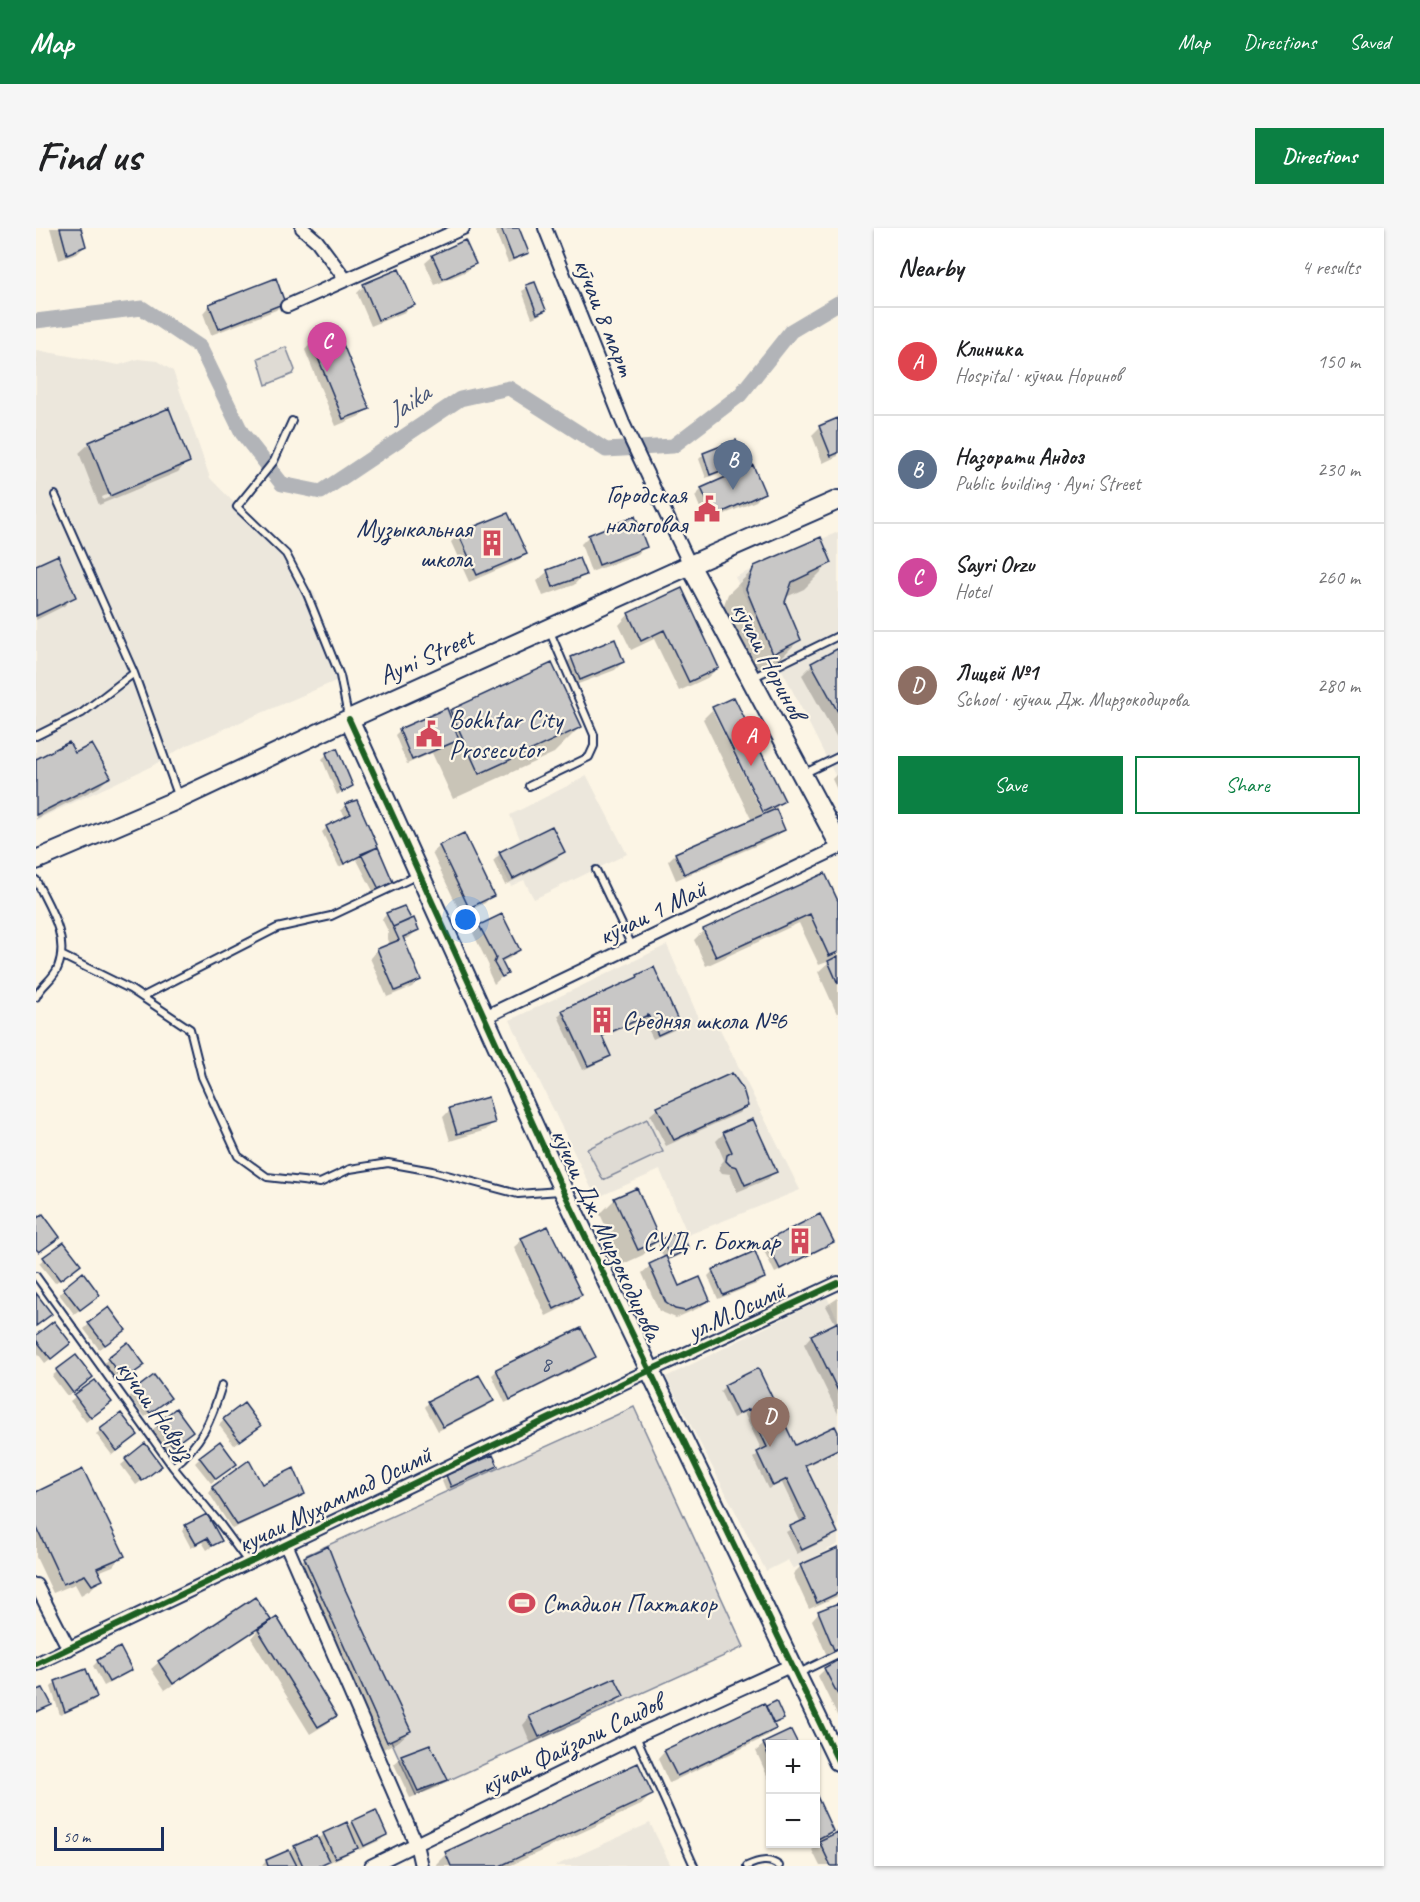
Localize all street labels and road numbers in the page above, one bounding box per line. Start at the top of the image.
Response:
street label: кӯчаи 8 март [566,253,644,382]
street label: кӯчаи Норинов [724,596,816,730]
street label: Ayni Street [374,620,481,692]
street label: кӯчаи 1 Май [593,871,714,953]
street label: кӯчаи Дж. Мирзокодирова [543,1123,671,1348]
street label: ул.М.Осимй [680,1273,792,1348]
street label: кӯчаи Навруз [107,1353,204,1468]
street label: кучаи Муҳаммад Осимй [232,1437,439,1561]
street label: кӯчаи Файзали Саидов [475,1683,674,1804]

